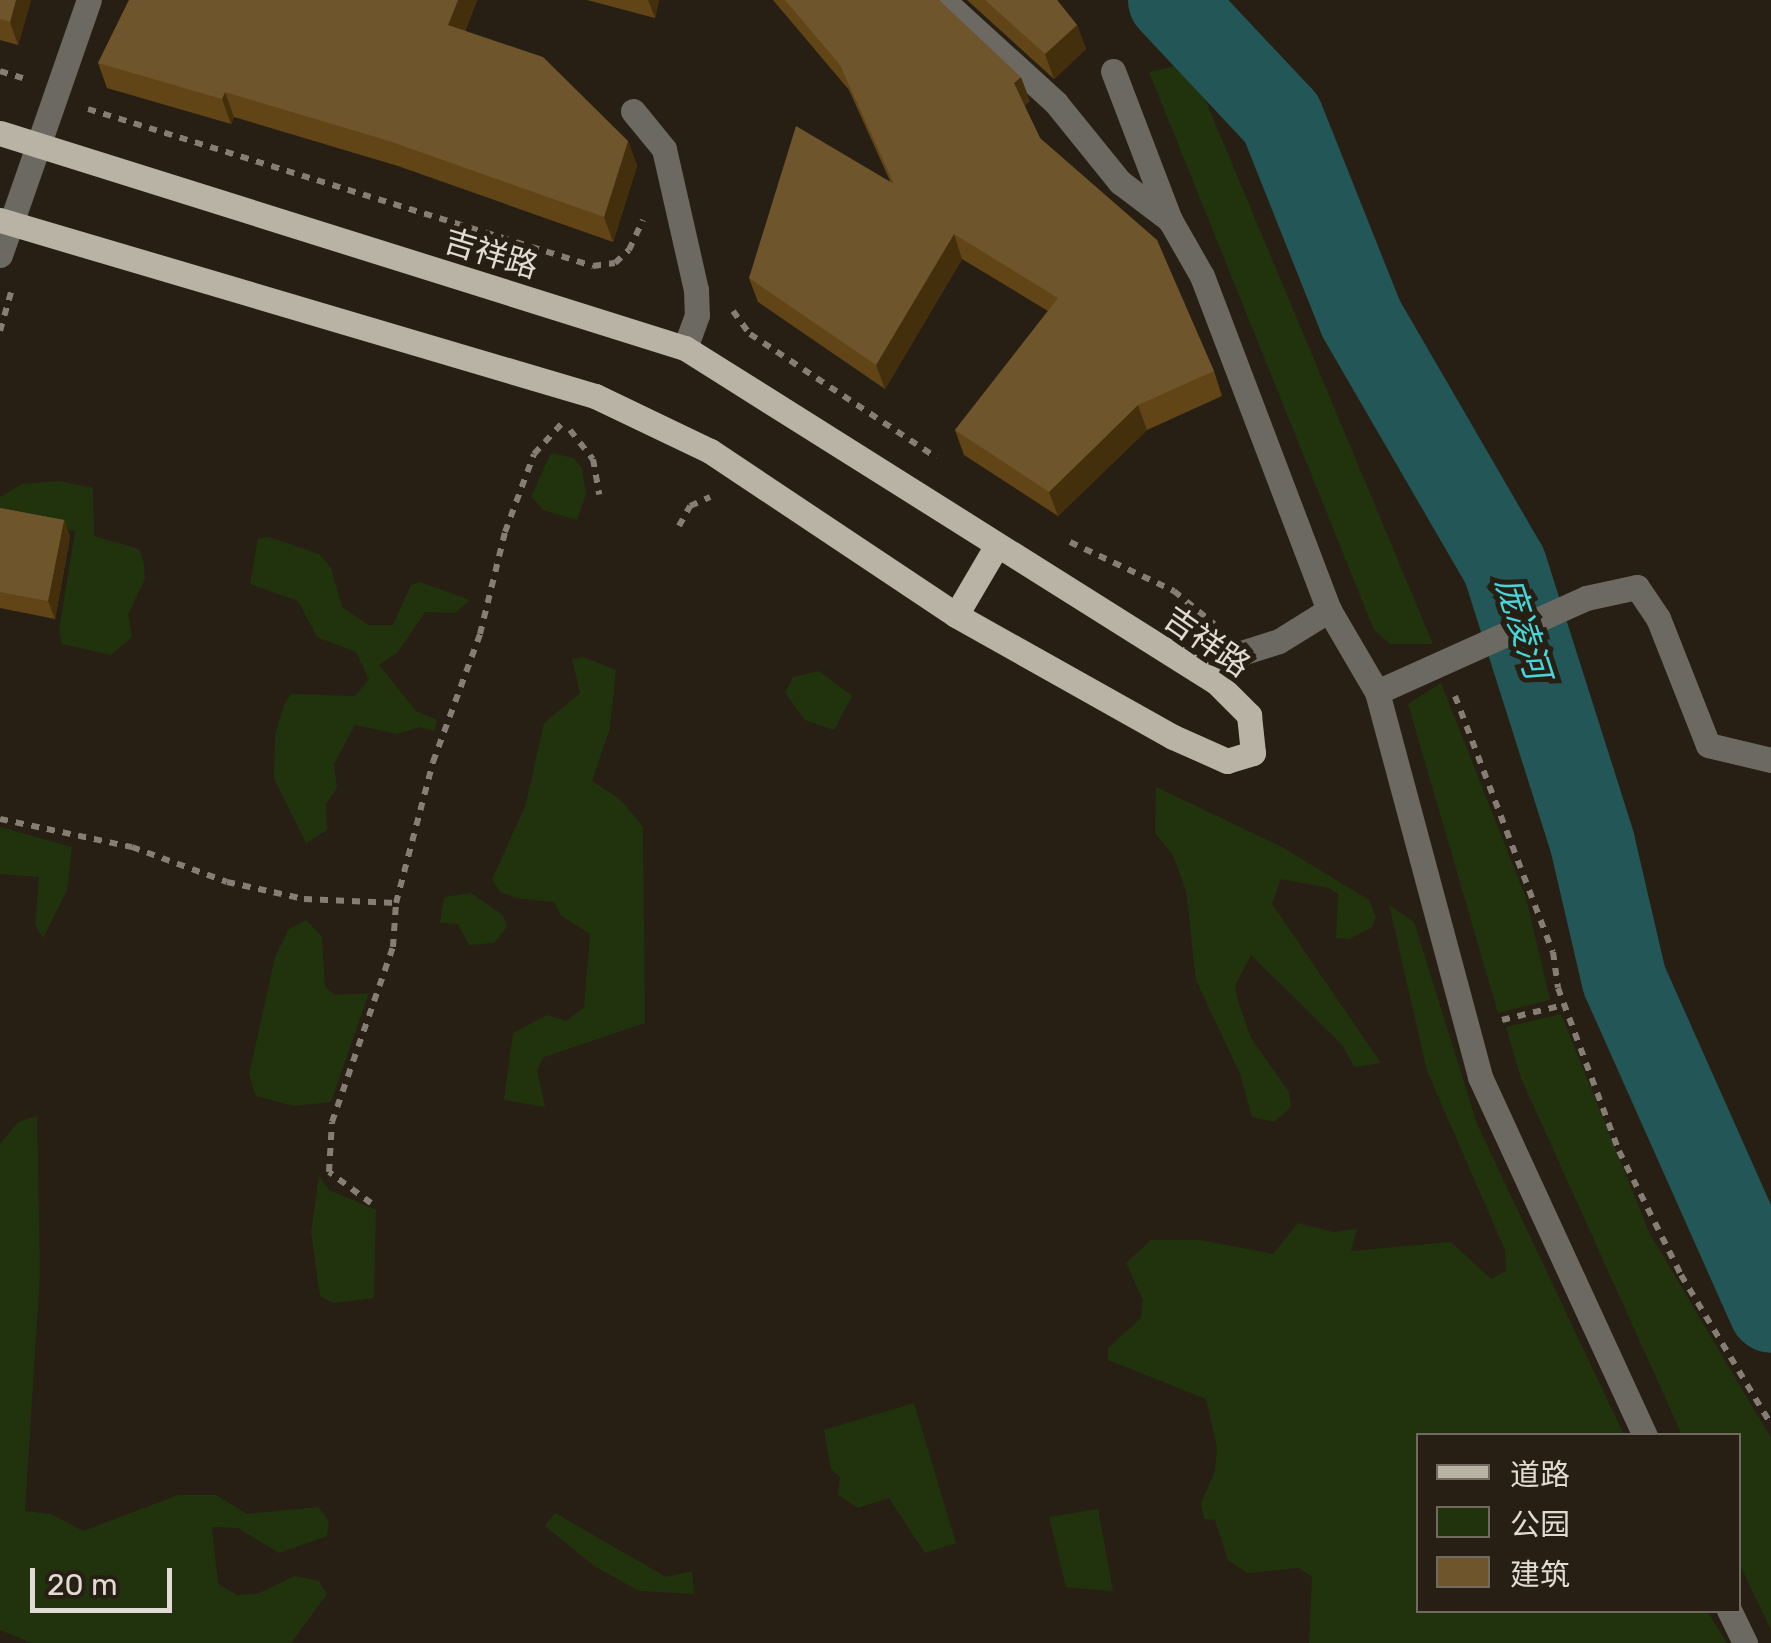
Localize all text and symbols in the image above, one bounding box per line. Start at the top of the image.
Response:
street label: 吉祥路 [439,222,543,286]
water label: 庞凌河 [1487,572,1559,684]
street label: 吉祥路 [1157,599,1257,685]
legend [1416,1433,1741,1613]
text: 道路 [1510,1457,1570,1493]
text: 公园 [1510,1507,1570,1543]
scale bar [35,1548,178,1610]
text: 建筑 [1510,1557,1570,1593]
text: 20 m [47,1567,118,1603]

